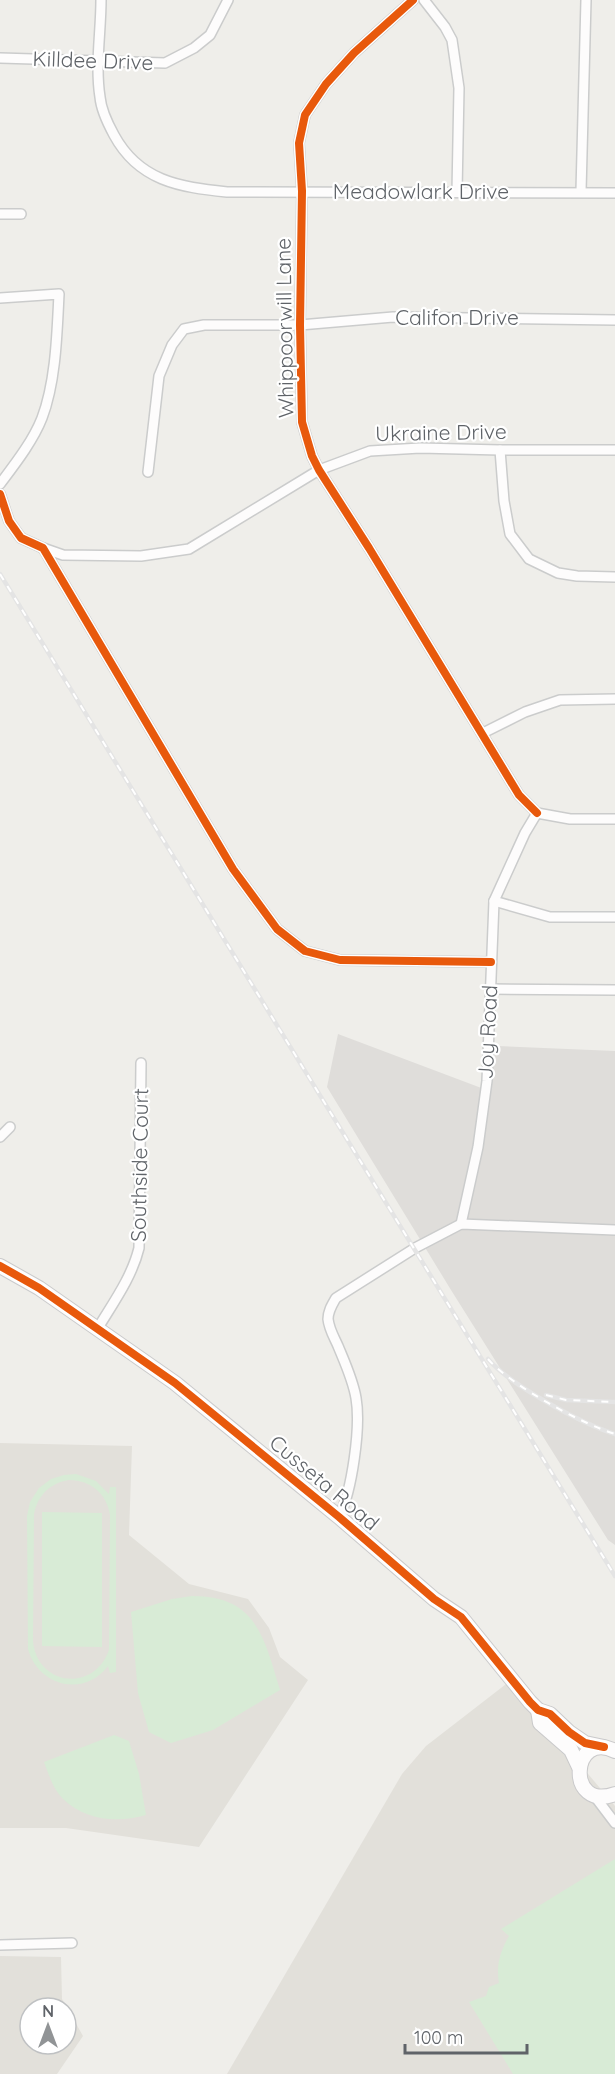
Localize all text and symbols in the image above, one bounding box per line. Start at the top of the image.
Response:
street label: Killdee Drive [32,45,154,75]
street label: Meadowlark Drive [333,178,509,204]
street label: Whippoorwill Lane [269,238,299,418]
street label: Califon Drive [395,304,519,330]
street label: Ukraine Drive [375,418,507,446]
street label: Joy Road [472,984,502,1080]
street label: Southside Court [125,1088,153,1242]
street label: Cusseta Road [265,1429,385,1536]
north arrow [18,1996,78,2056]
text: N [42,2001,54,2021]
scale bar [405,2017,526,2055]
text: 100 m [414,2026,463,2049]

